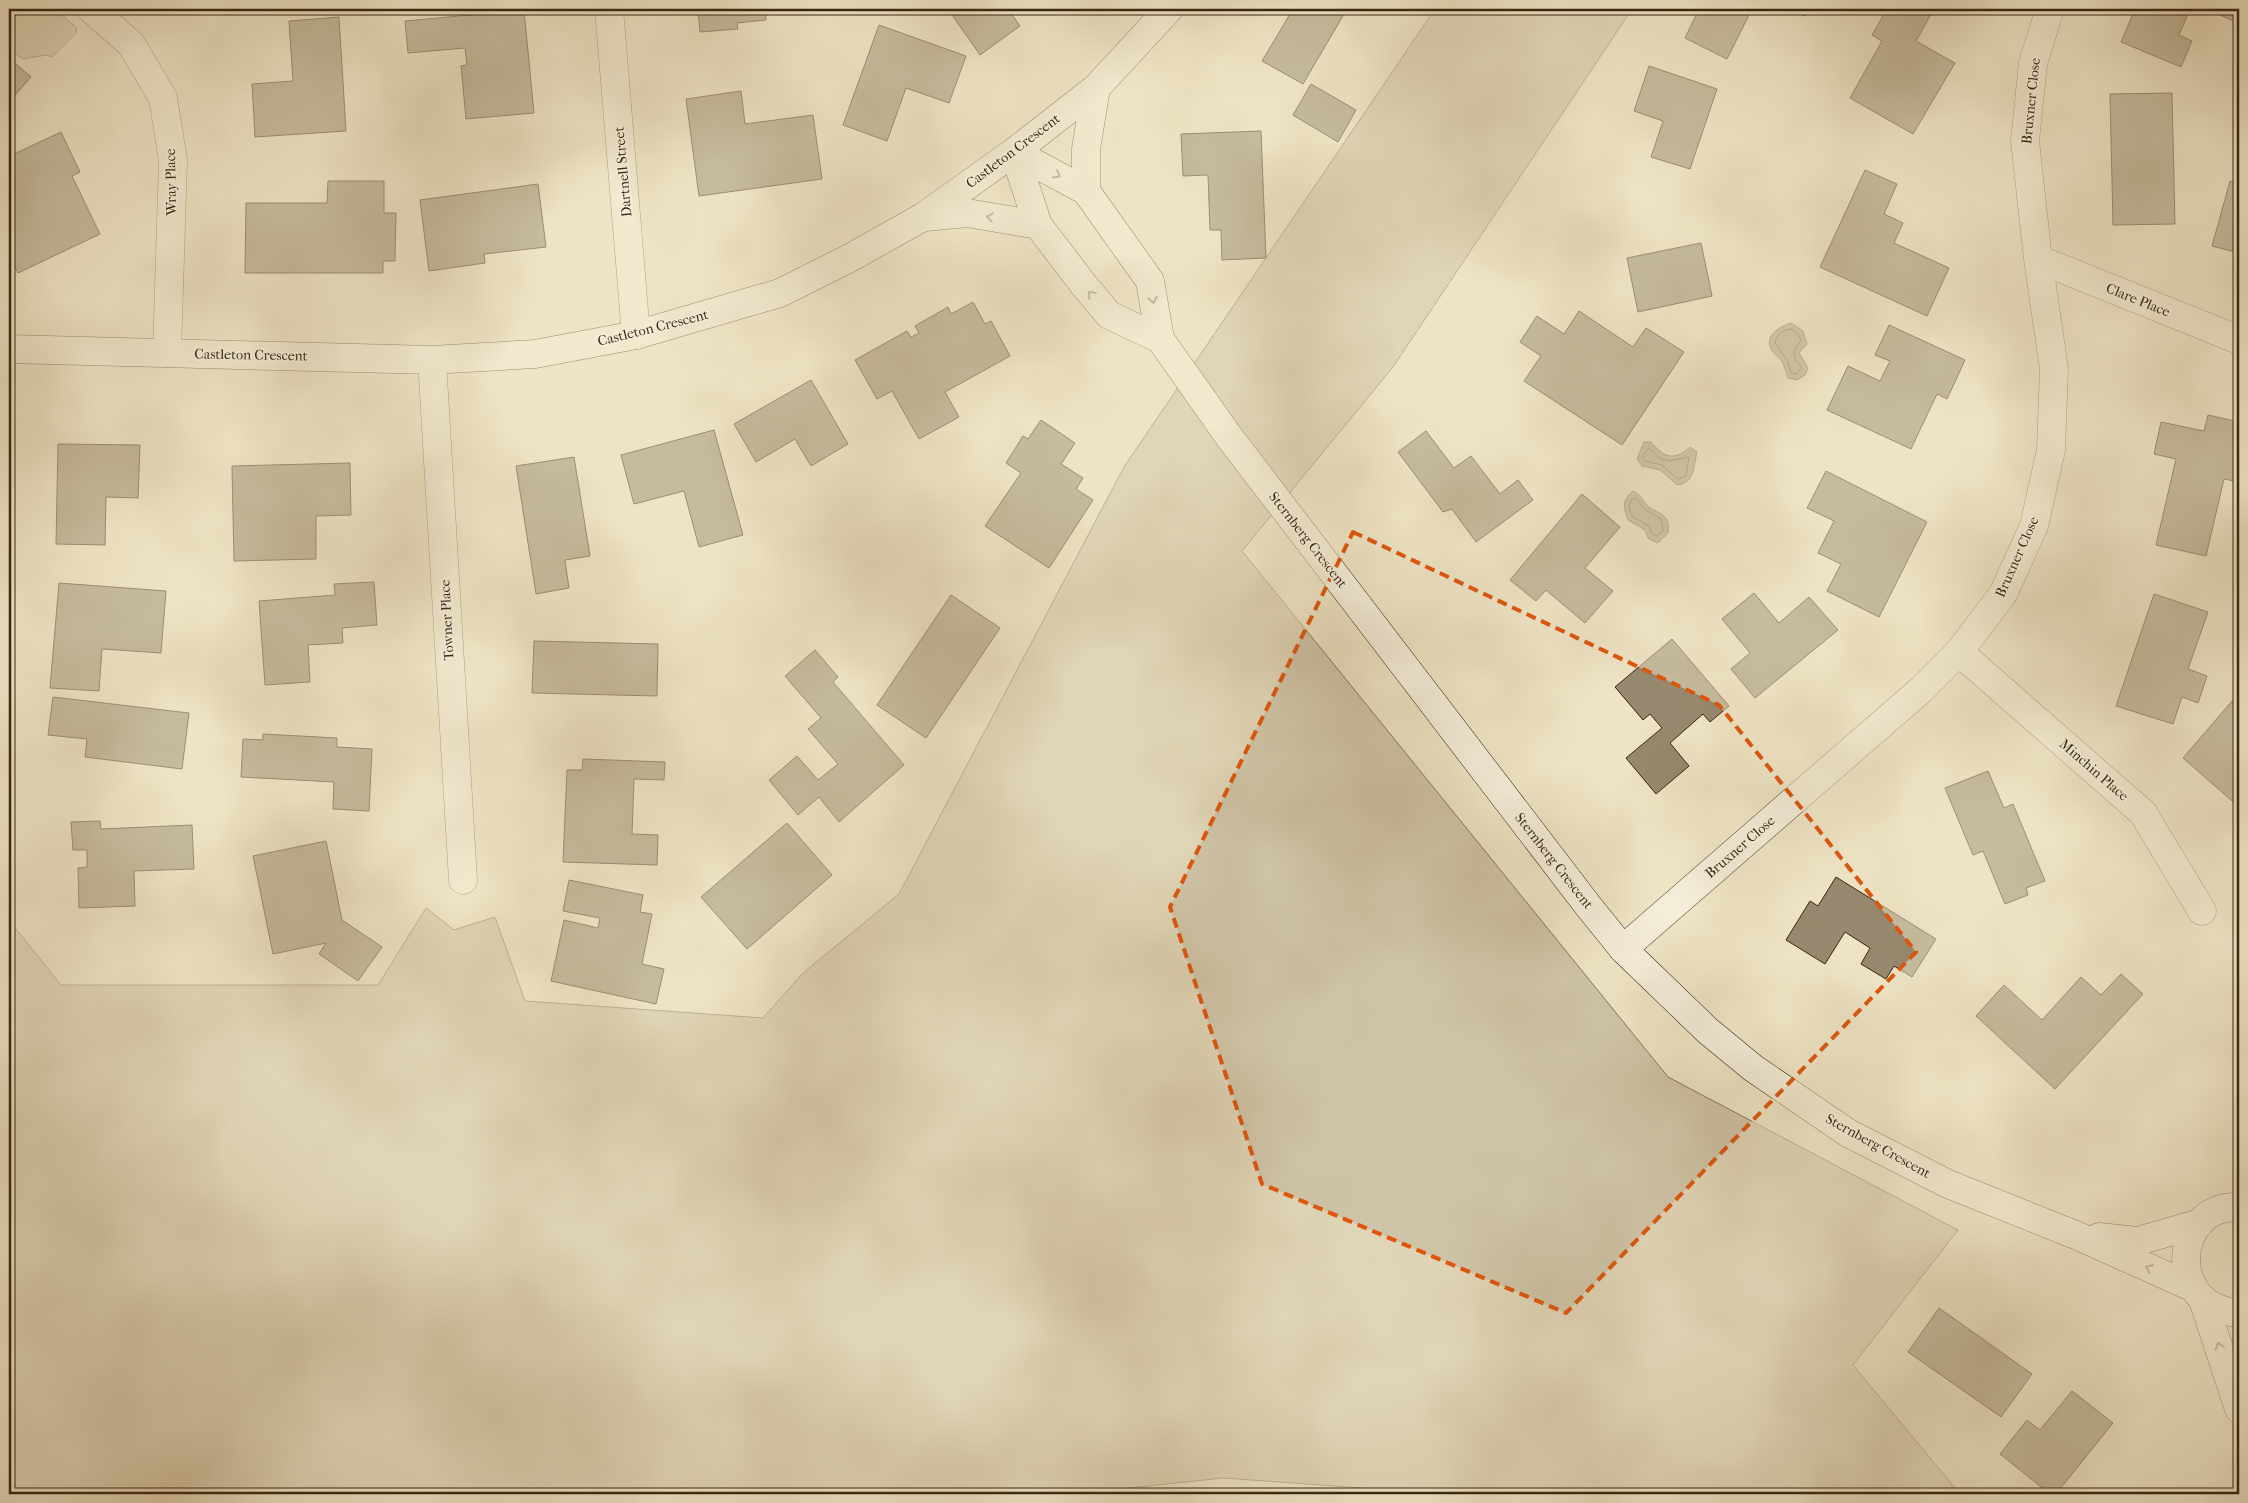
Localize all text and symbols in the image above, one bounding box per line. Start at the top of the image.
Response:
street label: Bruxner Close [2018,57,2044,145]
street label: Castleton Crescent [963,110,1063,192]
street label: Dartnell Street [611,126,635,218]
street label: Wray Place [162,148,180,217]
one-way arrow [1052,169,1061,179]
one-way arrow [986,212,994,223]
street label: Clare Place [2104,279,2173,321]
one-way arrow [1089,291,1097,300]
one-way arrow [1148,296,1158,304]
street label: Castleton Crescent [596,306,710,350]
street label: Castleton Crescent [194,346,308,364]
street label: Sternberg Crescent [1265,489,1351,591]
street label: Bruxner Close [1992,514,2042,600]
street label: Towner Place [436,579,458,661]
street label: Minchin Place [2056,735,2132,805]
street label: Sternberg Crescent [1511,810,1597,912]
street label: Bruxner Close [1702,812,1778,882]
street label: Sternberg Crescent [1823,1110,1933,1182]
one-way arrow [2145,1263,2154,1274]
one-way arrow [2214,1342,2224,1351]

